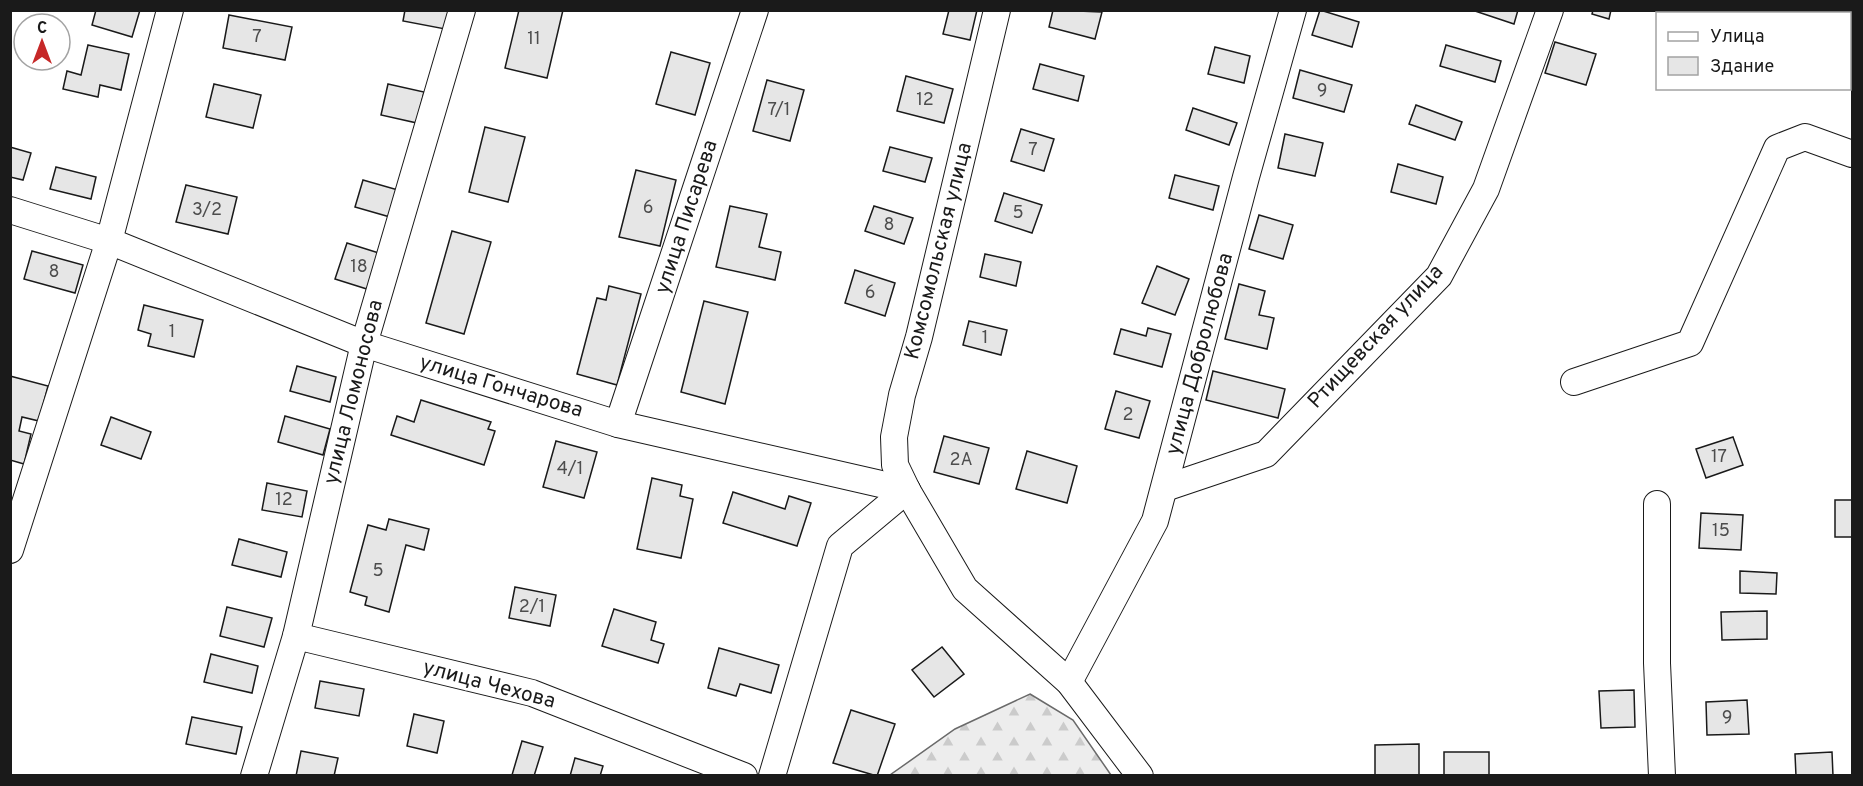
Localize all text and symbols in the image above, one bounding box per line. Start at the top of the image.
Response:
north arrow [12,12,72,72]
legend [1656,12,1851,90]
text: С [37,19,47,39]
house number: 7 [252,26,262,49]
text: Улица [1710,26,1764,49]
house number: 11 [527,28,541,51]
text: Здание [1710,56,1774,79]
house number: 9 [1317,80,1327,103]
house number: 12 [916,89,934,112]
house number: 7/1 [768,99,790,122]
street label: улица Писарева [649,137,725,297]
house number: 7 [1028,139,1038,162]
street label: Комсомольская улица [899,140,979,362]
house number: 6 [643,197,653,220]
house number: 3/2 [192,199,222,222]
house number: 5 [1012,202,1024,225]
house number: 8 [884,214,895,237]
street label: улица Добролюбова [1160,250,1240,458]
house number: 18 [350,256,368,279]
street label: Ртищевская улица [1302,259,1450,415]
house number: 8 [49,261,60,284]
house number: 6 [865,282,875,305]
street label: улица Ломоносова [318,297,390,487]
house number: 1 [169,321,175,344]
house number: 1 [982,327,988,350]
street label: улица Гончарова [416,349,586,425]
house number: 2 [1122,404,1134,427]
house number: 17 [1711,446,1727,469]
house number: 2А [949,449,973,472]
house number: 4/1 [557,458,583,481]
house number: 12 [275,489,293,512]
house number: 15 [1712,520,1730,543]
house number: 5 [372,560,384,583]
house number: 2/1 [519,596,545,619]
street label: улица Чехова [420,654,558,716]
house number: 9 [1722,707,1732,730]

